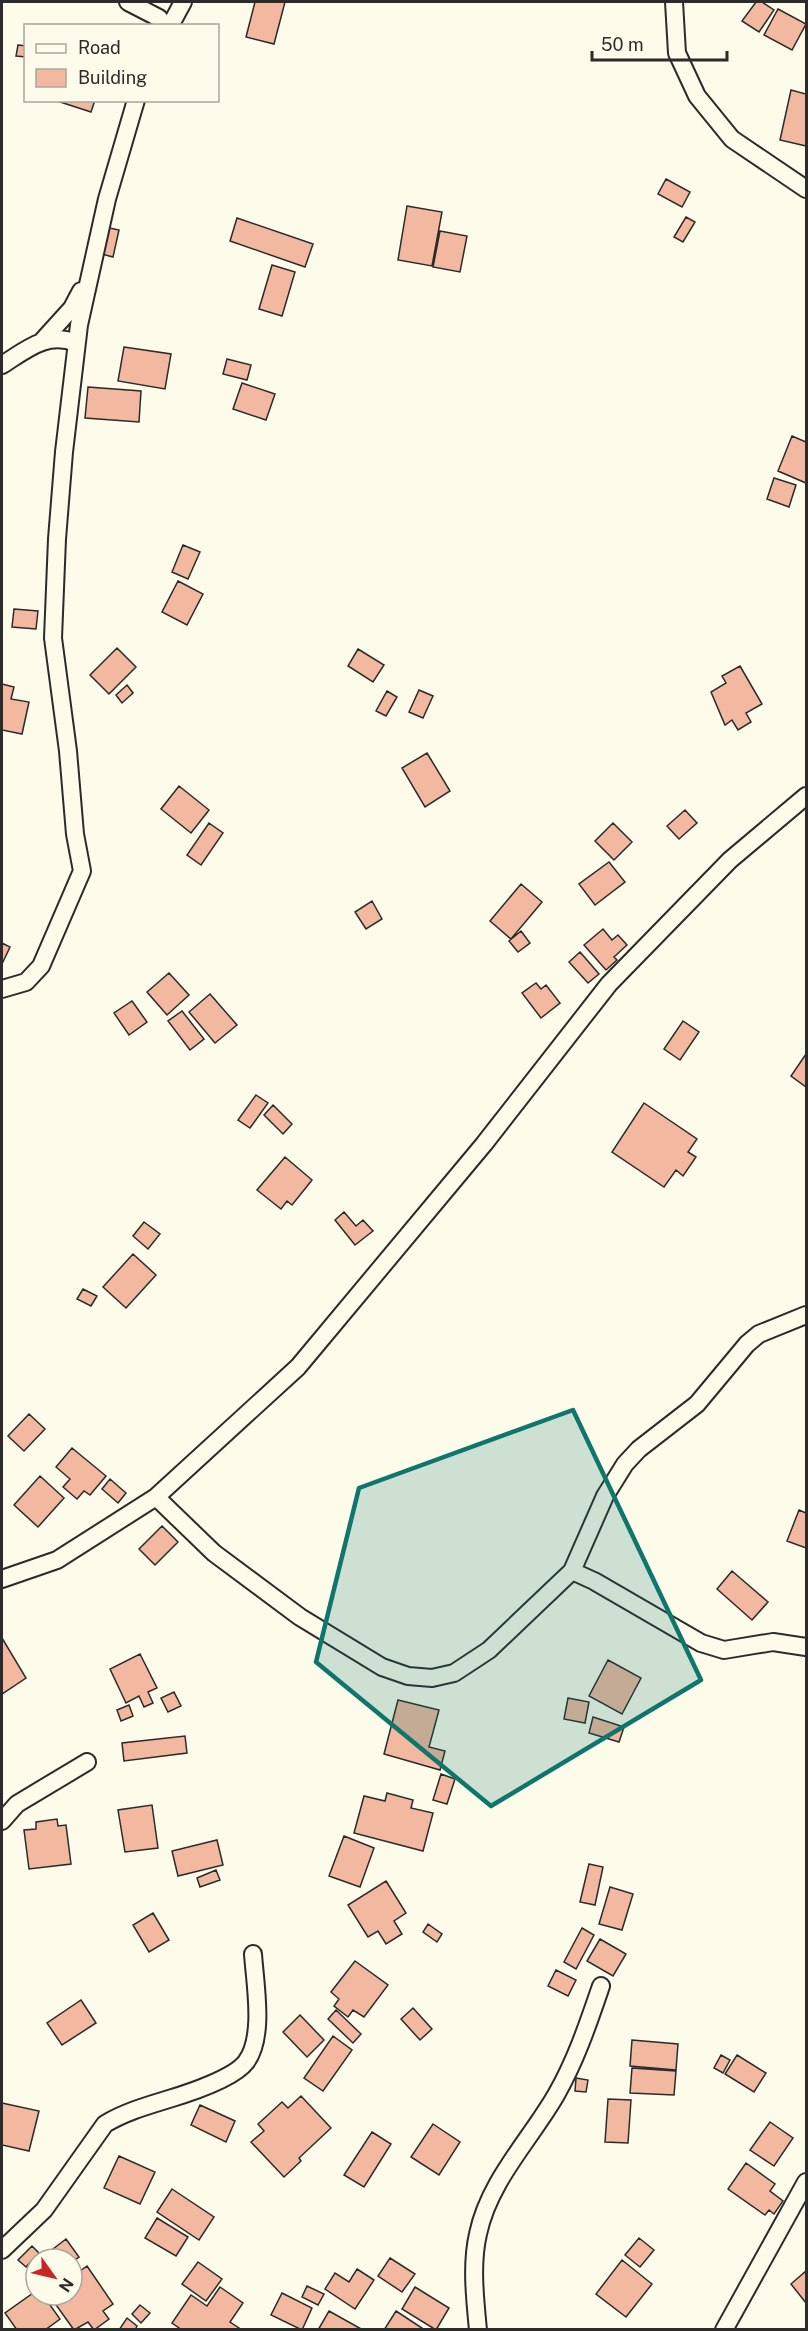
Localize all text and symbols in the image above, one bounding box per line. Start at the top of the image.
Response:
legend [24,24,219,102]
scale bar [592,24,727,62]
text: 50 m [601,34,644,55]
text: Road [78,37,121,58]
text: Building [78,67,147,88]
north arrow [24,2247,84,2307]
text: N [55,2275,77,2296]

